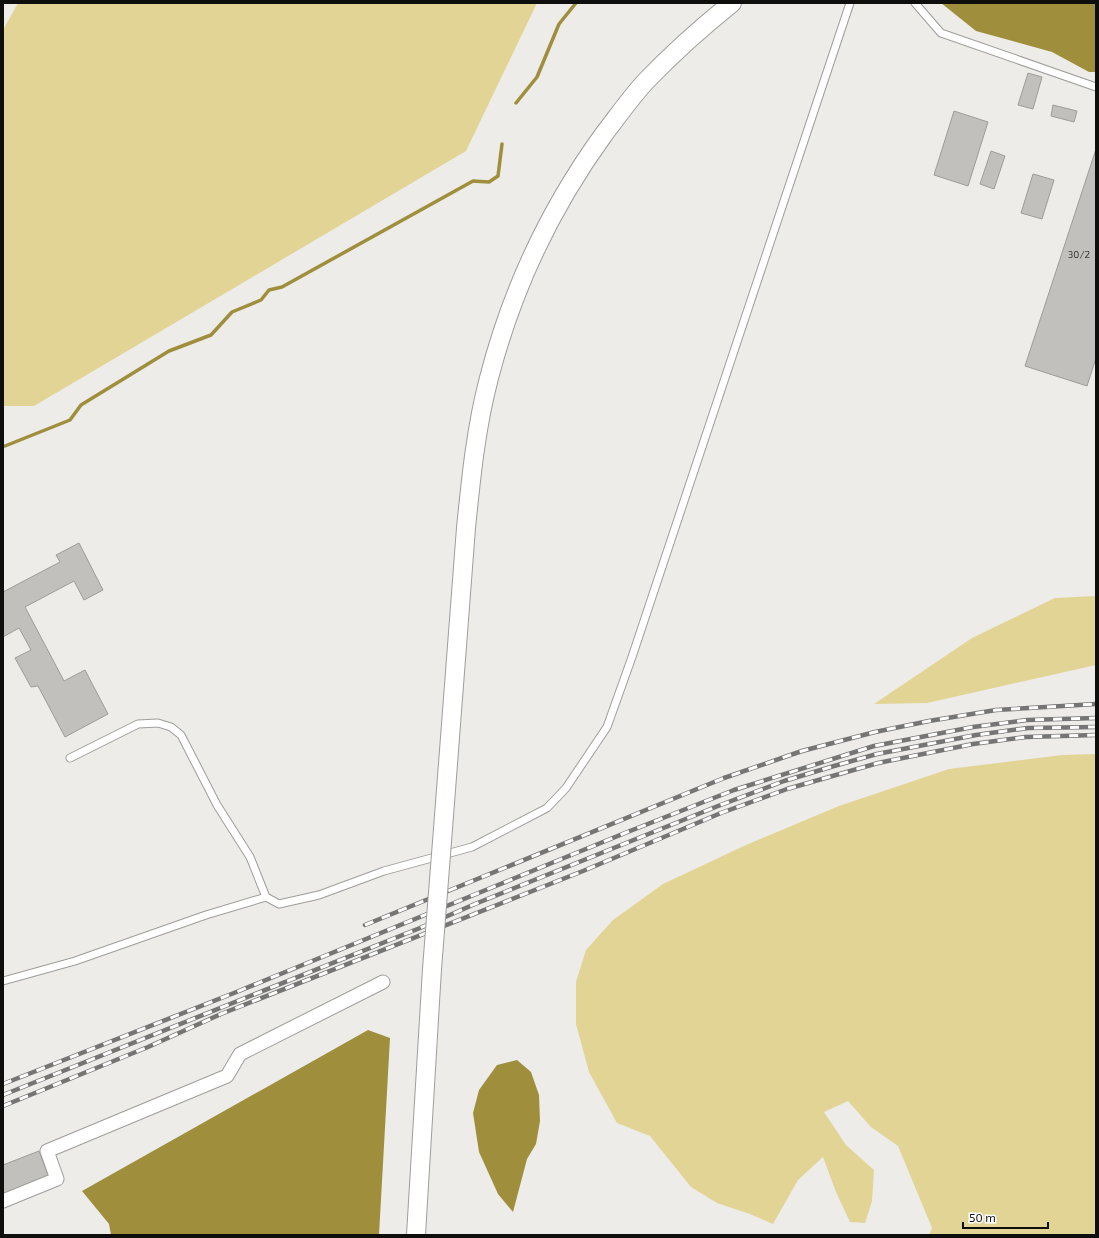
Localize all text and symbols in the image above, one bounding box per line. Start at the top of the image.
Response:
house number: 30/2 [1068,248,1091,260]
scale bar [963,1204,1048,1230]
text: 50 m [969,1210,996,1224]

